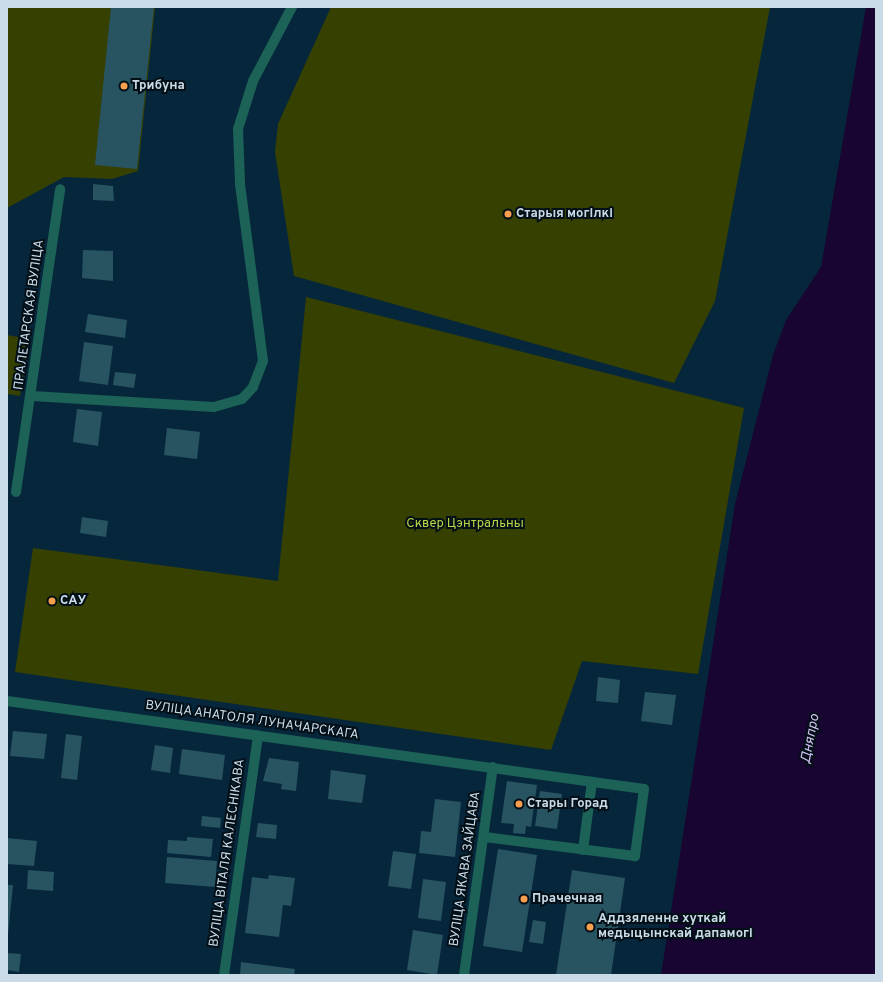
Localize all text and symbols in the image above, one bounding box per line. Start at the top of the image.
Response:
place label: Трибуна [132,78,185,94]
marker: Трибуна [119,81,129,91]
place label: Старыя могілкі [516,206,613,222]
marker: Старыя могілкі [503,209,513,219]
street label: ПРАЛЕТАРСКАЯ ВУЛІЦА [12,239,48,391]
park label: Сквер Цэнтральны [406,516,524,532]
place label: САУ [60,593,86,609]
marker: САУ [47,596,57,606]
street label: ВУЛІЦА АНАТОЛЯ ЛУНАЧАРСКАГА [144,698,360,744]
water label: Дняпро [798,713,824,765]
street label: ВУЛІЦА ВІТАЛЯ КАЛЕСНІКАВА [207,758,249,948]
street label: ВУЛІЦА ЯКАВА ЗАЙЦАВА [447,790,485,948]
place label: Стары Горад [527,796,608,812]
marker: Стары Горад [514,799,524,809]
place label: Прачечная [532,891,602,907]
marker: Прачечная [519,894,529,904]
place label: Аддзяленне хуткай медыцынскай дапамогі [598,912,753,943]
marker: Аддзяленне хуткай медыцынскай дапамогі [585,922,595,932]

